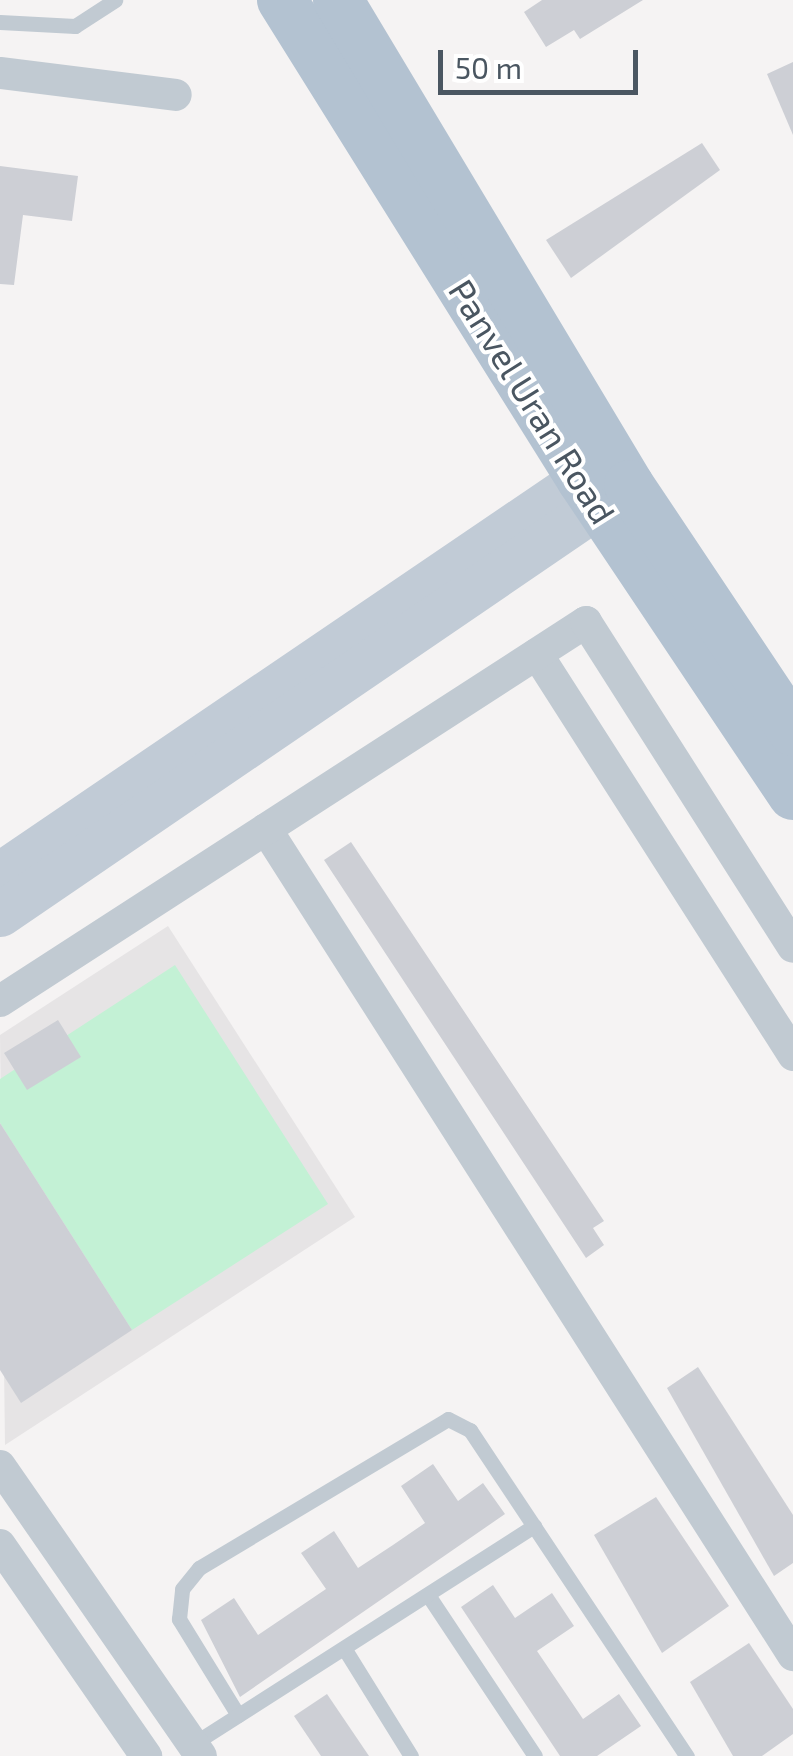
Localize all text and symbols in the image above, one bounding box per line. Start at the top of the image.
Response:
scale bar [443,30,643,92]
text: 50 m [455,49,522,85]
street label: Panvel Uran Road [441,271,625,531]

